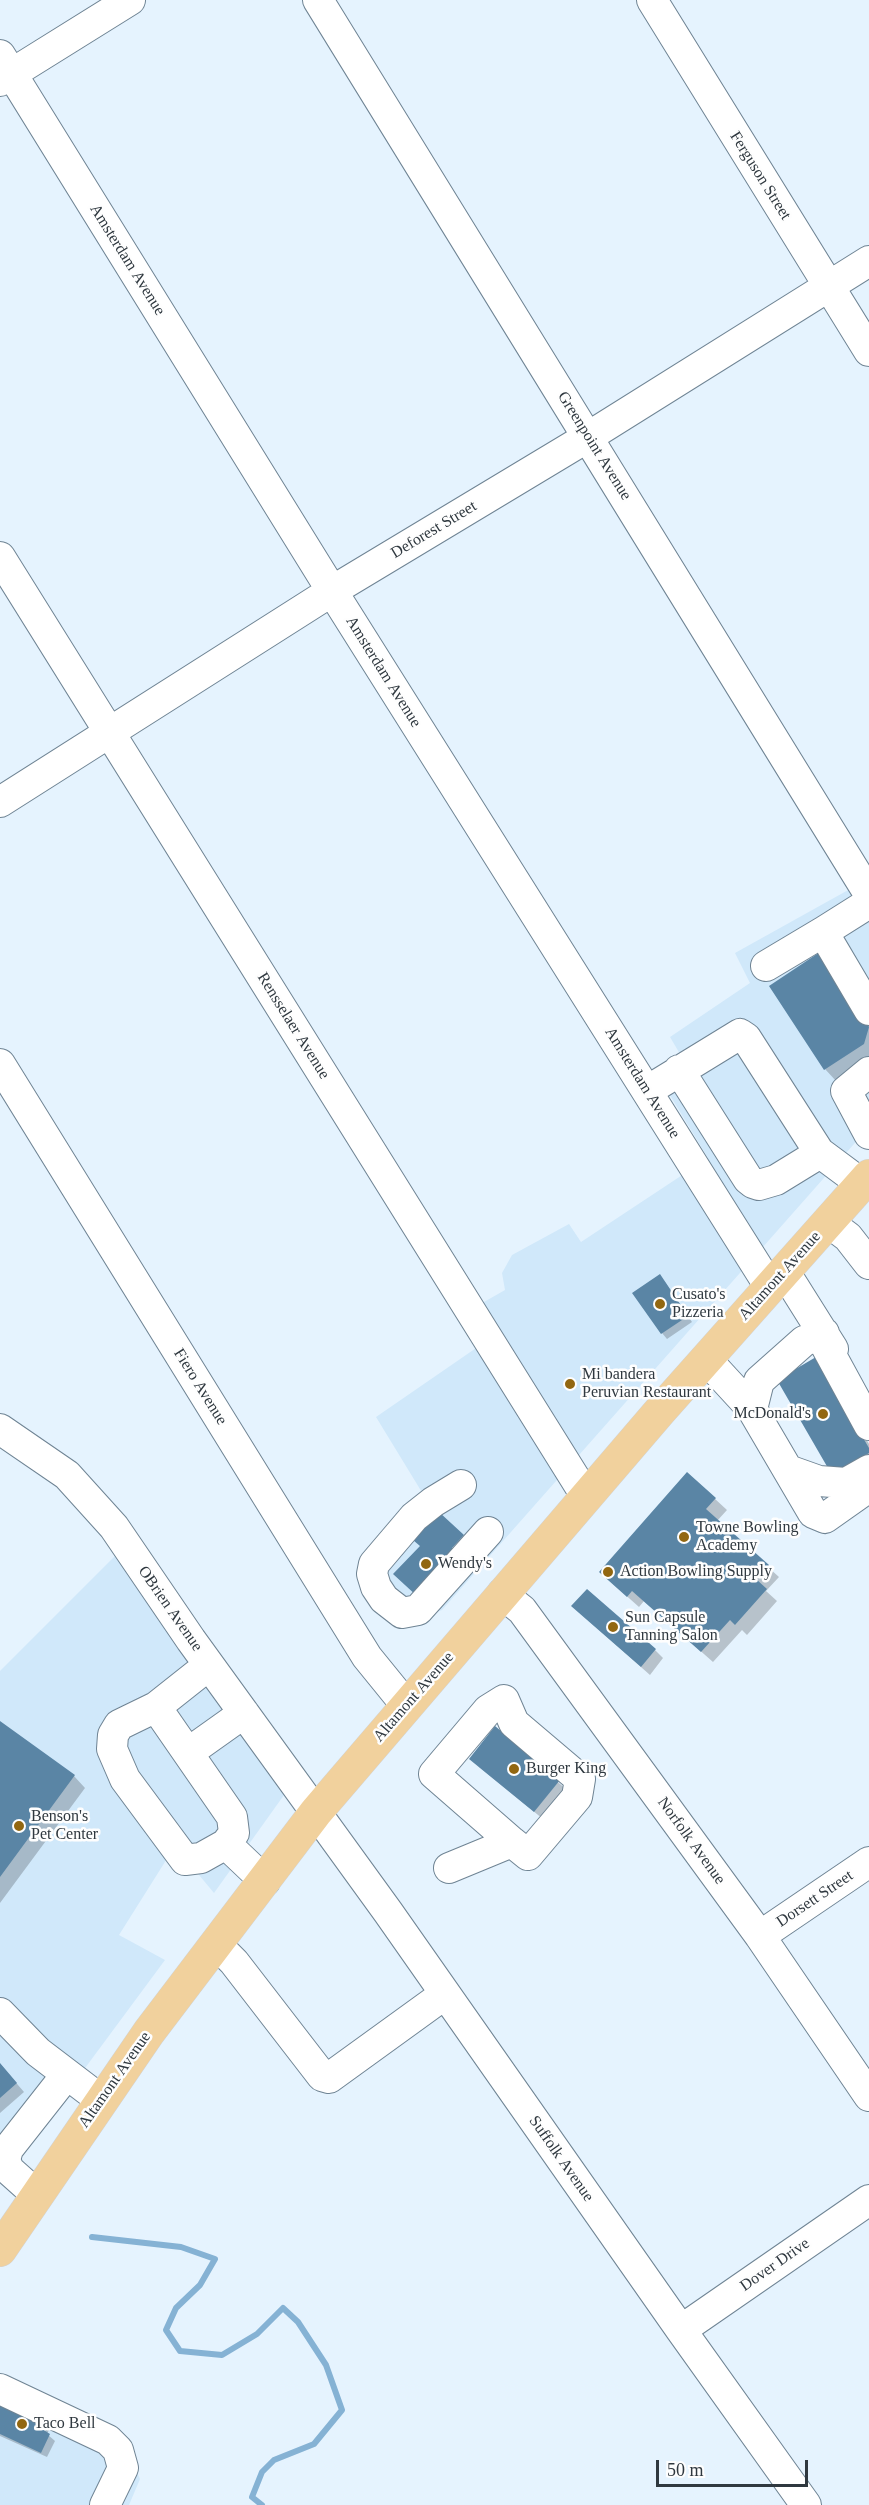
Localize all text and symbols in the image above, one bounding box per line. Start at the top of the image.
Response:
street label: Ferguson Street [725,128,795,224]
street label: Amsterdam Avenue [85,201,169,319]
street label: Greenpoint Avenue [553,388,635,504]
street label: Deforest Street [388,497,480,563]
street label: Amsterdam Avenue [341,613,425,731]
street label: Rensselaer Avenue [253,969,333,1083]
street label: Amsterdam Avenue [600,1024,684,1142]
street label: Altamont Avenue [735,1228,825,1324]
place label: Cusato's Pizzeria [672,1285,726,1323]
marker: Cusato's Pizzeria [653,1297,667,1311]
street label: Fiero Avenue [169,1345,231,1429]
place label: Mi bandera Peruvian Restaurant [582,1365,711,1403]
marker: Mi bandera Peruvian Restaurant [563,1377,577,1391]
place label: McDonald's [733,1404,811,1424]
marker: McDonald's [816,1407,830,1421]
place label: Towne Bowling Academy [696,1518,798,1556]
marker: Towne Bowling Academy [677,1530,691,1544]
place label: Wendy's [438,1554,492,1574]
marker: Wendy's [419,1557,433,1571]
place label: Action Bowling Supply [620,1562,772,1582]
street label: OBrien Avenue [134,1563,206,1655]
marker: Action Bowling Supply [601,1565,615,1579]
place label: Sun Capsule Tanning Salon [625,1608,718,1646]
marker: Sun Capsule Tanning Salon [606,1620,620,1634]
street label: Altamont Avenue [370,1648,458,1746]
place label: Burger King [526,1759,606,1779]
marker: Burger King [507,1762,521,1776]
street label: Norfolk Avenue [653,1794,729,1888]
place label: Benson's Pet Center [31,1807,98,1845]
marker: Benson's Pet Center [12,1819,26,1833]
street label: Dorsett Street [773,1866,857,1932]
street label: Altamont Avenue [75,2028,155,2132]
street label: Suffolk Avenue [524,2112,598,2206]
street label: Dover Drive [737,2234,813,2296]
place label: Taco Bell [34,2414,96,2434]
marker: Taco Bell [15,2417,29,2431]
scale bar [659,2448,810,2486]
text: 50 m [667,2460,704,2480]

